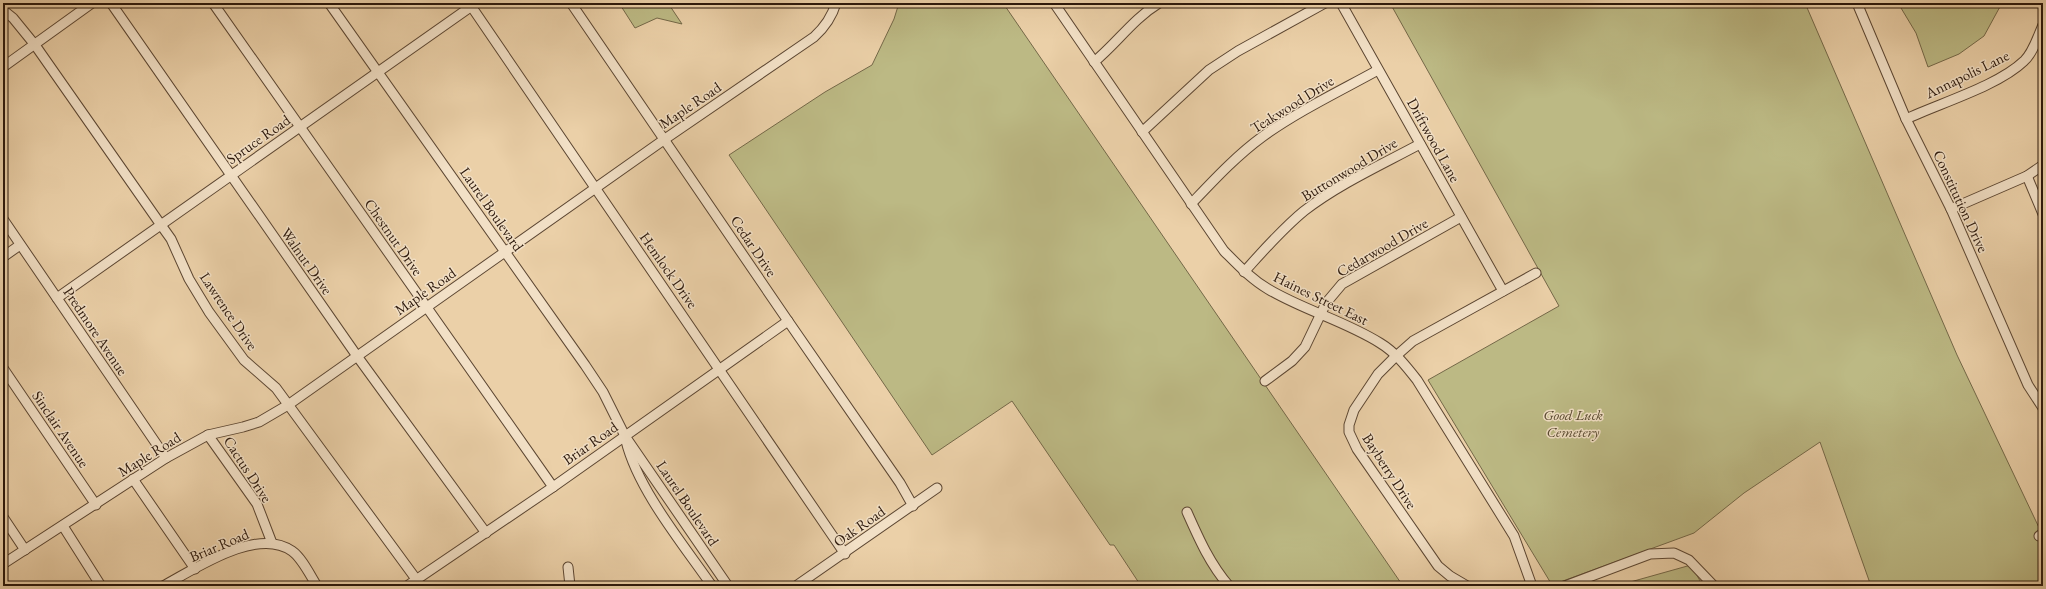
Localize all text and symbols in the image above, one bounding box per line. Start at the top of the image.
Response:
street label: Annapolis Lane [1921,45,2012,103]
street label: Teakwood Drive [1247,71,1337,137]
street label: Maple Road [655,77,725,133]
street label: Driftwood Lane [1403,95,1465,186]
street label: Spruce Road [222,110,294,168]
street label: Buttonwood Drive [1298,133,1401,205]
street label: Constitution Drive [1929,147,1993,255]
street label: Laurel Boulevard [456,163,528,255]
street label: Chestnut Drive [361,195,427,279]
street label: Cedar Drive [727,212,782,280]
street label: Cedarwood Drive [1333,213,1431,281]
street label: Walnut Drive [277,224,337,298]
street label: Hemlock Drive [636,228,702,312]
street label: Maple Road [391,263,460,319]
street label: Haines Street East [1271,267,1372,329]
street label: Lawrence Drive [196,268,262,354]
street label: Predmore Avenue [59,283,133,379]
street label: Sinclair Avenue [28,387,94,471]
park label: Good Luck Cemetery [1543,405,1603,441]
street label: Briar Road [559,417,622,469]
street label: Maple Road [114,427,184,481]
street label: Bayberry Drive [1358,430,1422,513]
street label: Cactus Drive [220,432,277,506]
street label: Laurel Boulevard [653,457,724,550]
street label: Oak Road [829,501,889,551]
street label: Briar Road [186,524,252,566]

